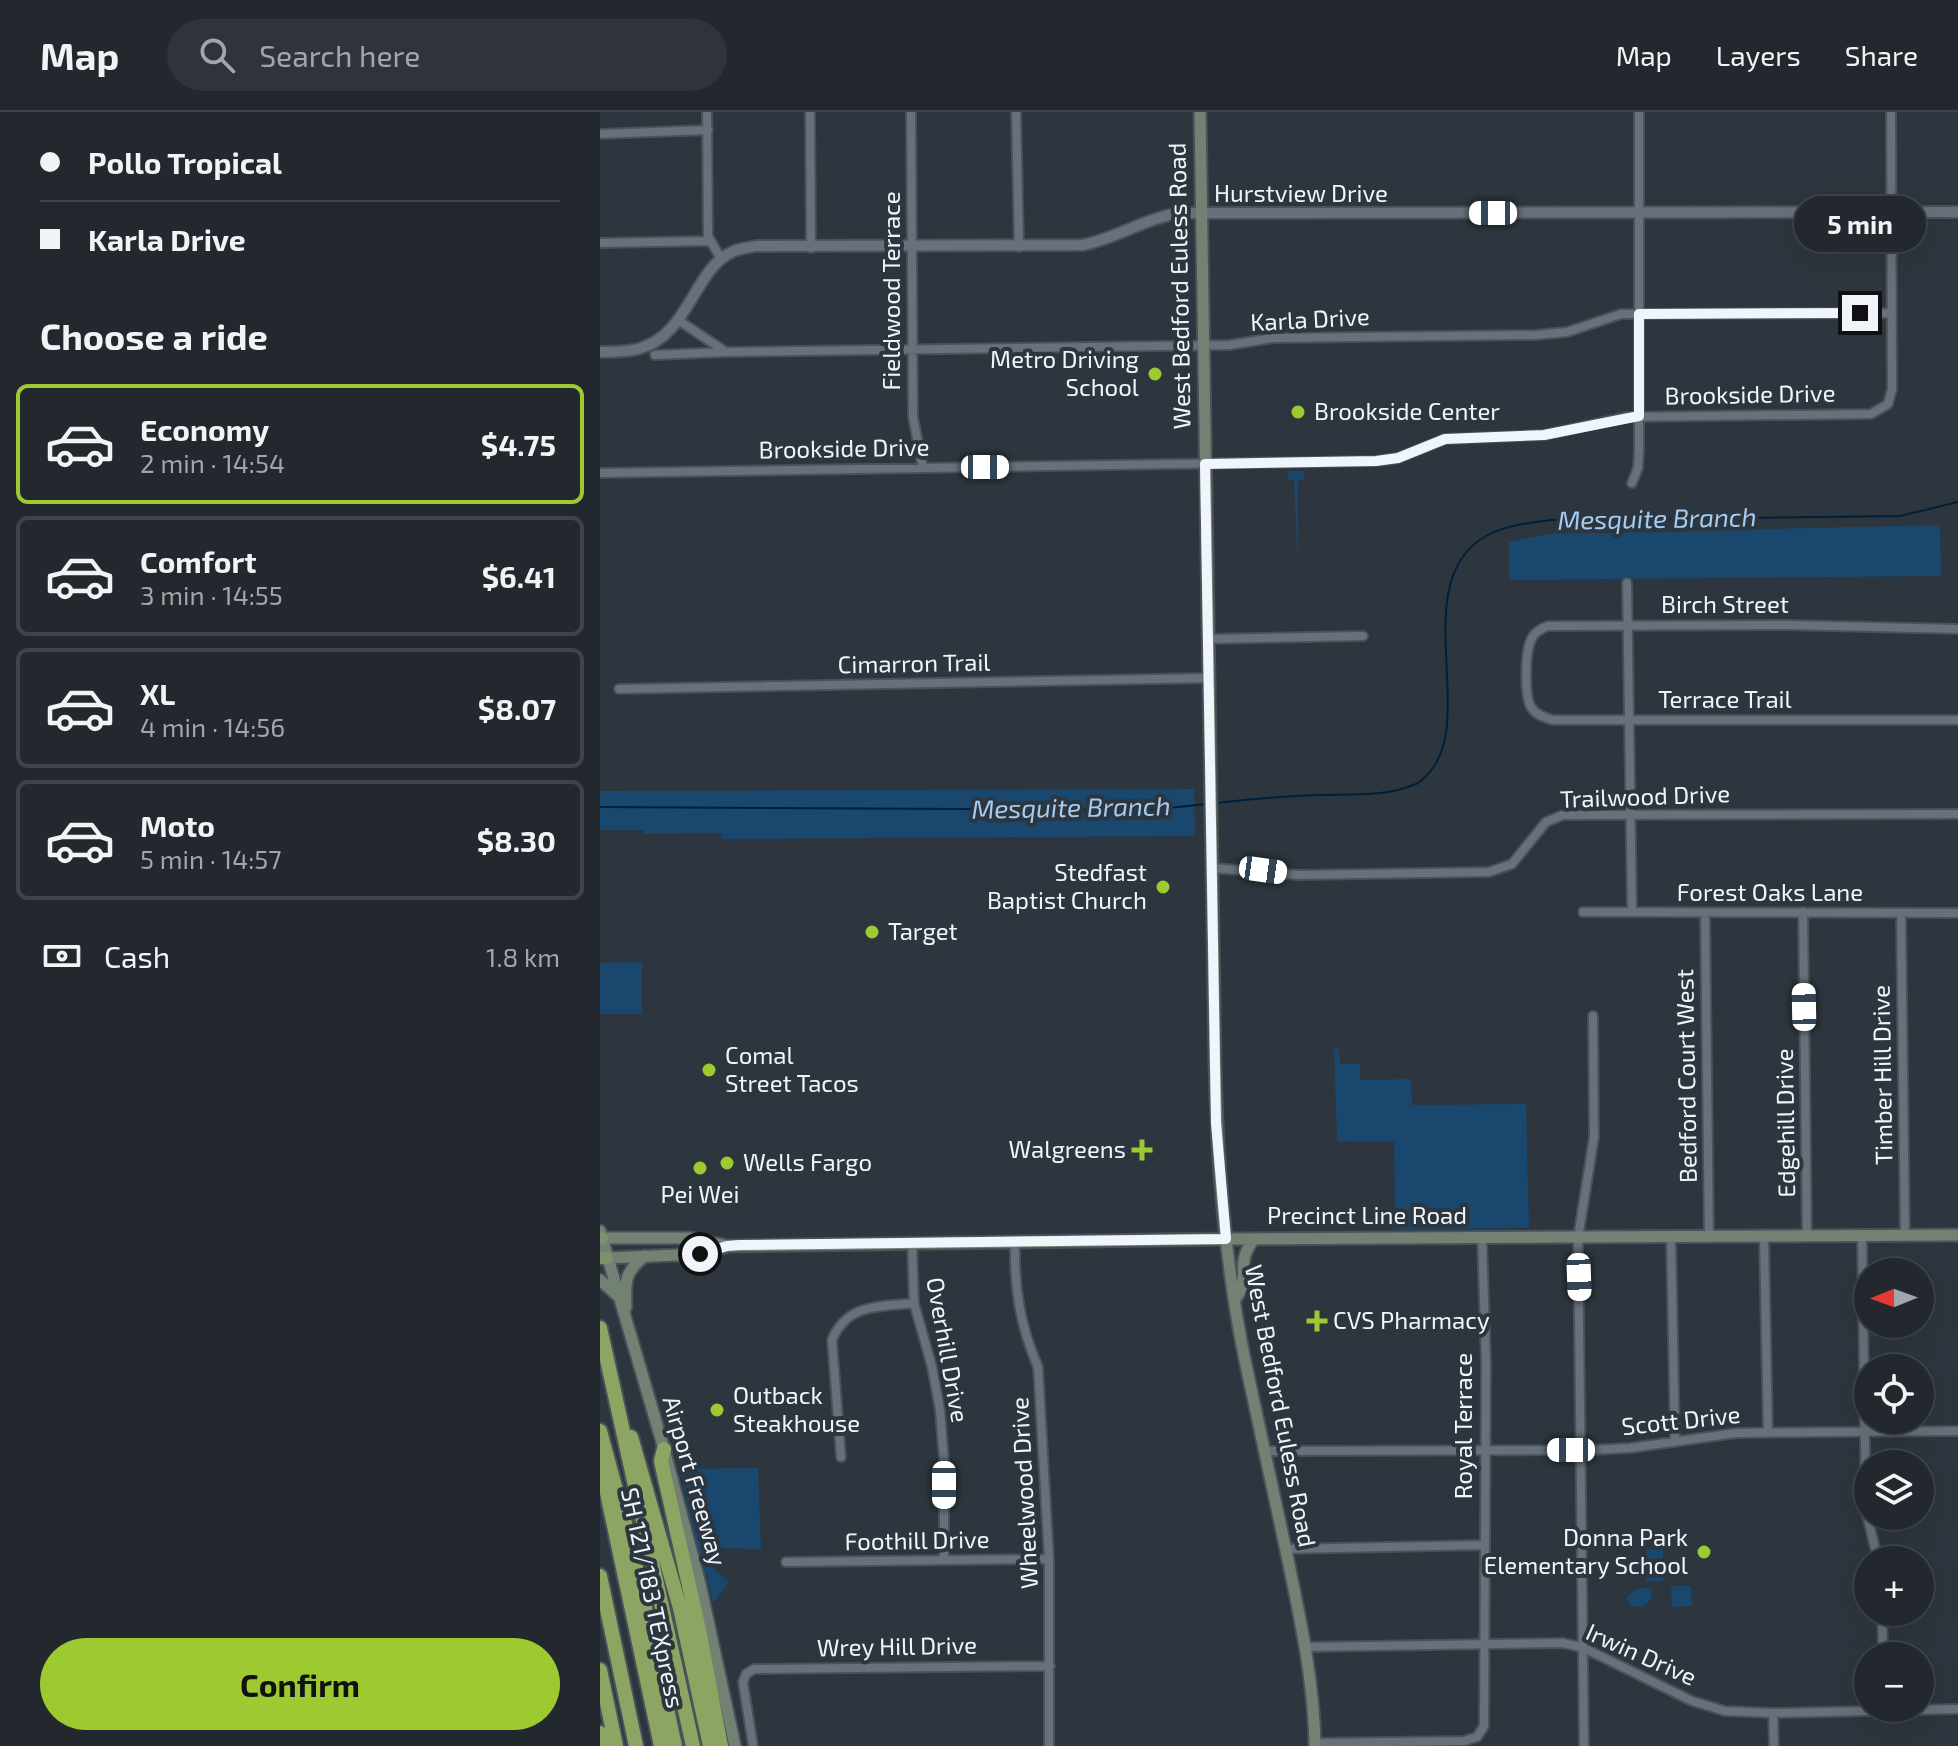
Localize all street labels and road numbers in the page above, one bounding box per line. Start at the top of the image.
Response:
street label: West Bedford Euless Road [1162,142,1195,430]
street label: Hurstview Drive [1214,178,1388,207]
street label: Fieldwood Terrace [876,191,905,391]
street label: Karla Drive [1249,301,1370,336]
street label: Brookside Drive [1664,378,1836,409]
street label: Brookside Drive [758,432,930,463]
street label: Birch Street [1661,589,1789,618]
street label: Cimarron Trail [837,647,991,678]
street label: Terrace Trail [1658,684,1792,713]
street label: Trailwood Drive [1559,778,1731,813]
street label: Forest Oaks Lane [1677,877,1863,906]
street label: Bedford Court West [1669,969,1702,1183]
street label: Timber Hill Drive [1865,985,1898,1165]
street label: Edgehill Drive [1769,1048,1800,1198]
street label: Precinct Line Road [1267,1200,1467,1229]
street label: West Bedford Euless Road [1240,1262,1323,1549]
street label: Overhill Drive [921,1275,976,1425]
street label: Royal Terrace [1448,1353,1477,1499]
street label: Airport Freeway [657,1392,734,1569]
street label: Wheelwood Drive [1004,1396,1043,1590]
street label: Scott Drive [1620,1399,1742,1440]
street label: SH 121/183 TEXpress [616,1485,691,1711]
street label: Foothill Drive [844,1524,990,1555]
street label: Irwin Drive [1582,1616,1701,1691]
street label: Wrey Hill Drive [817,1630,977,1661]

